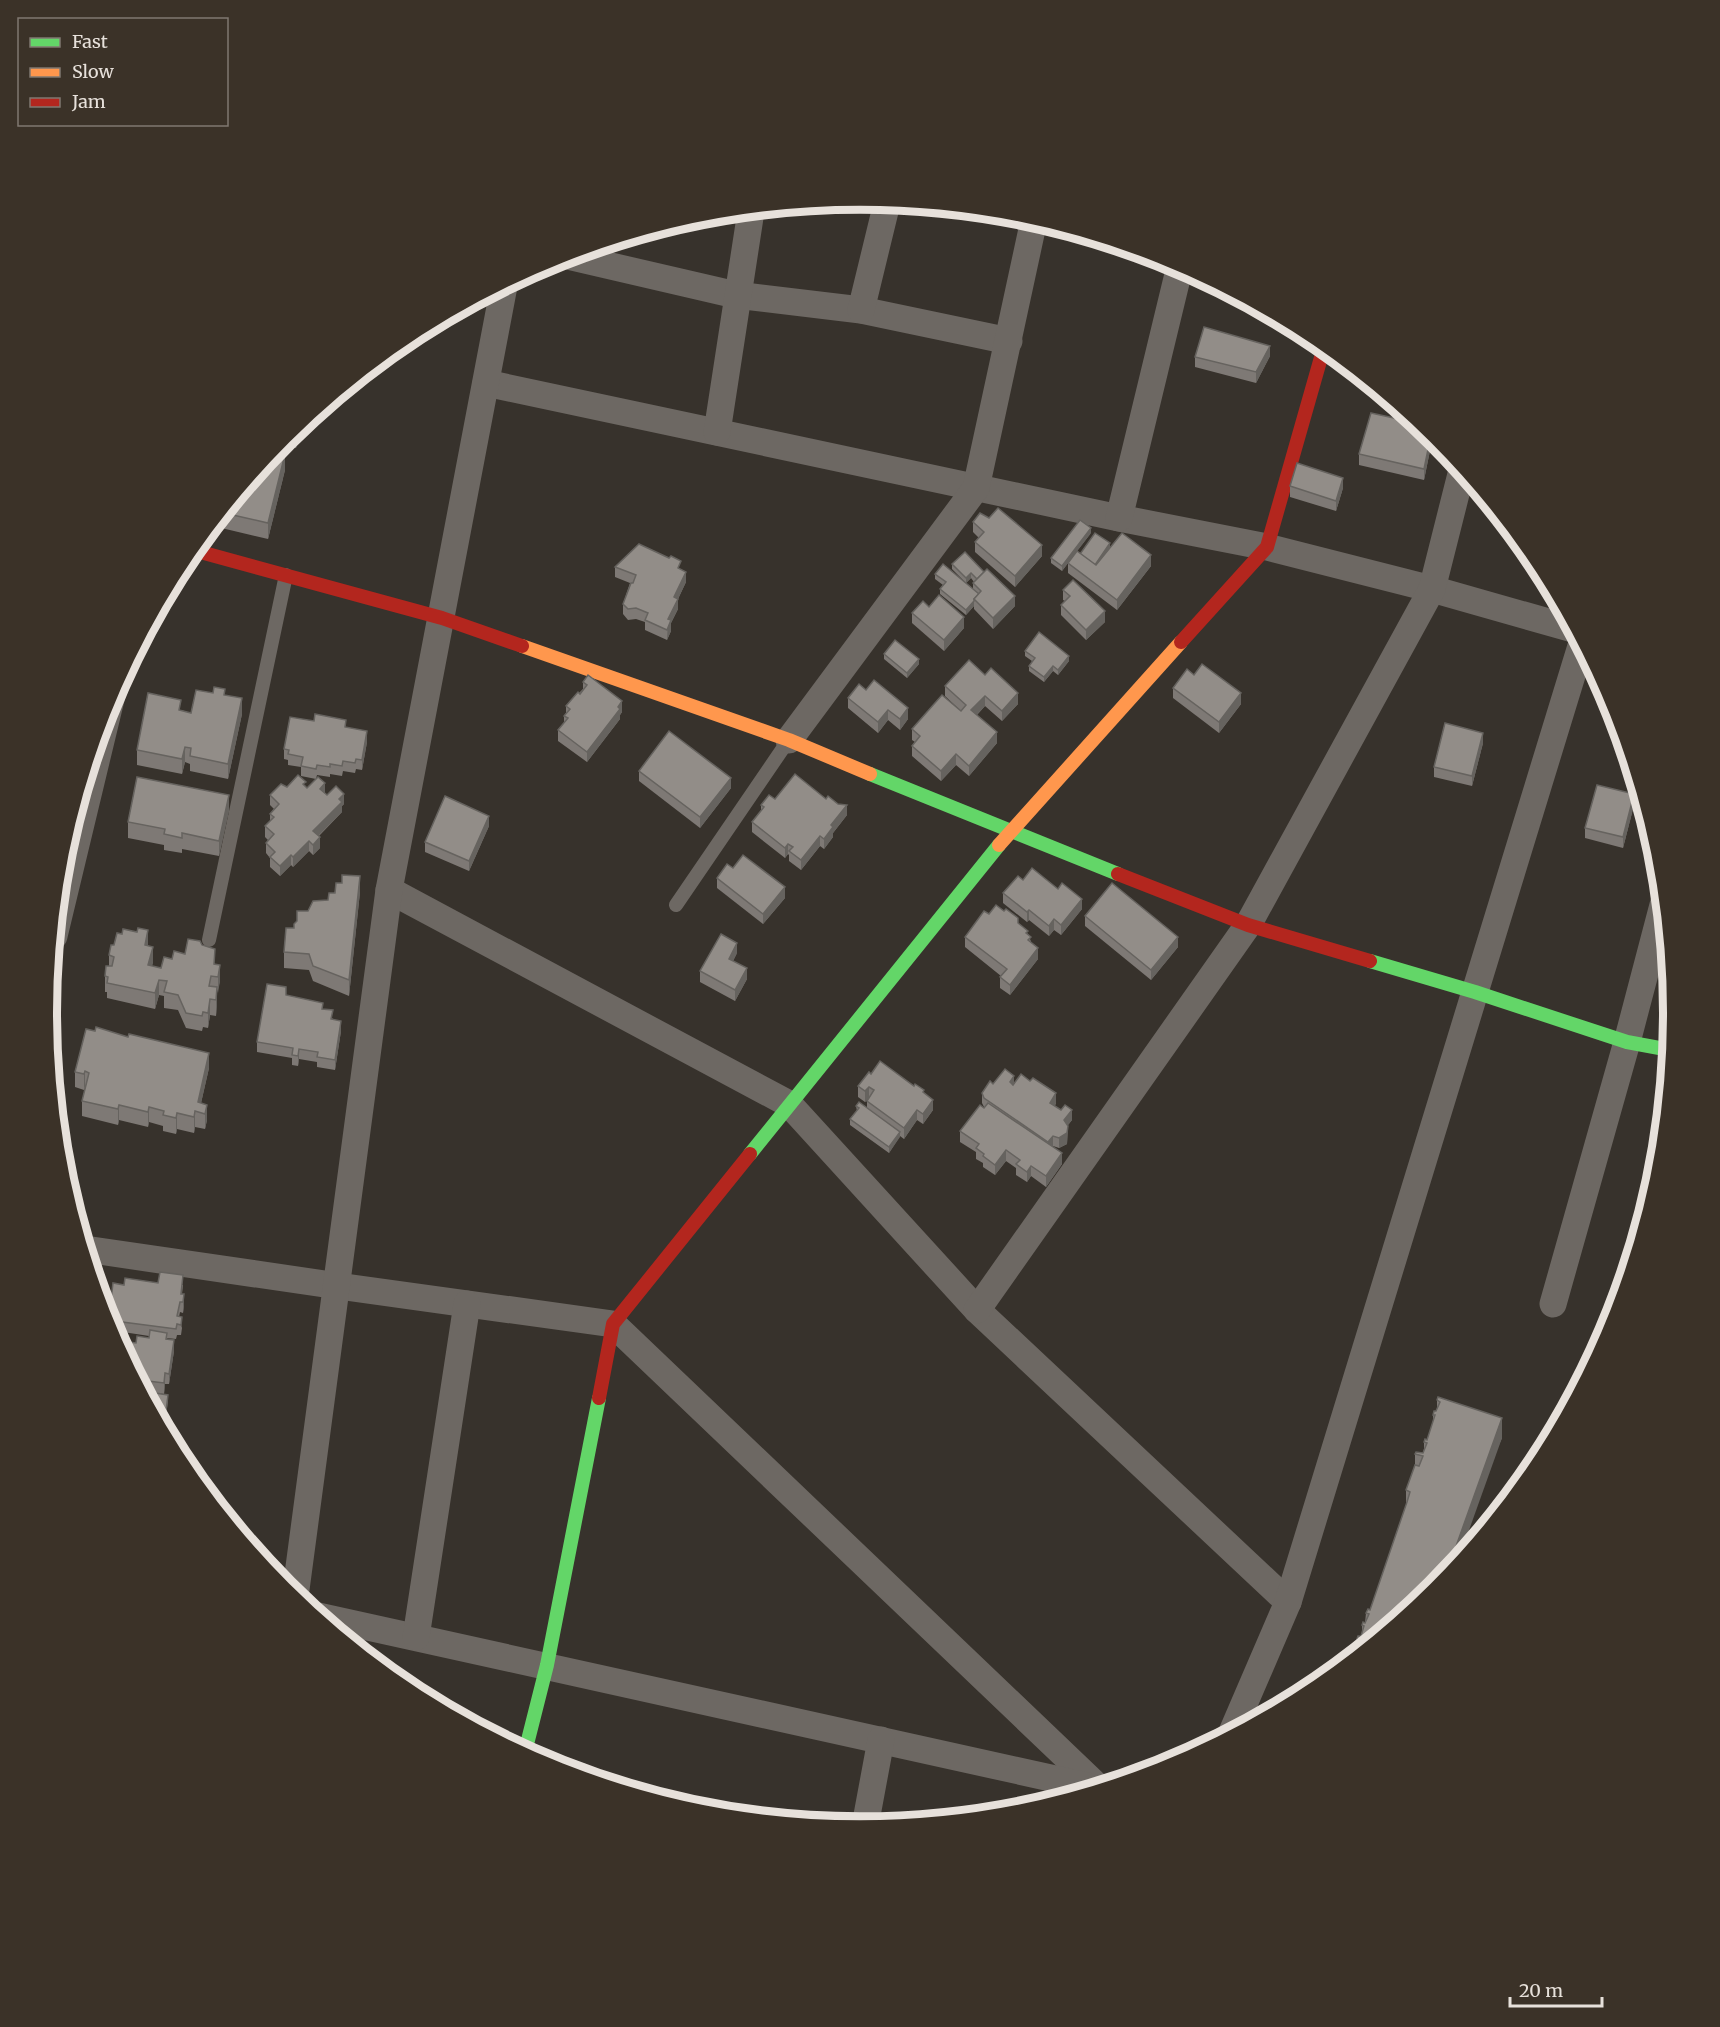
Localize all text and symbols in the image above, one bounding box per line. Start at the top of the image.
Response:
legend [18,18,228,126]
text: Fast [72,30,108,53]
text: Slow [72,60,115,83]
text: Jam [71,90,106,113]
scale bar [1510,1970,1602,2008]
text: 20 m [1519,1979,1563,2002]

